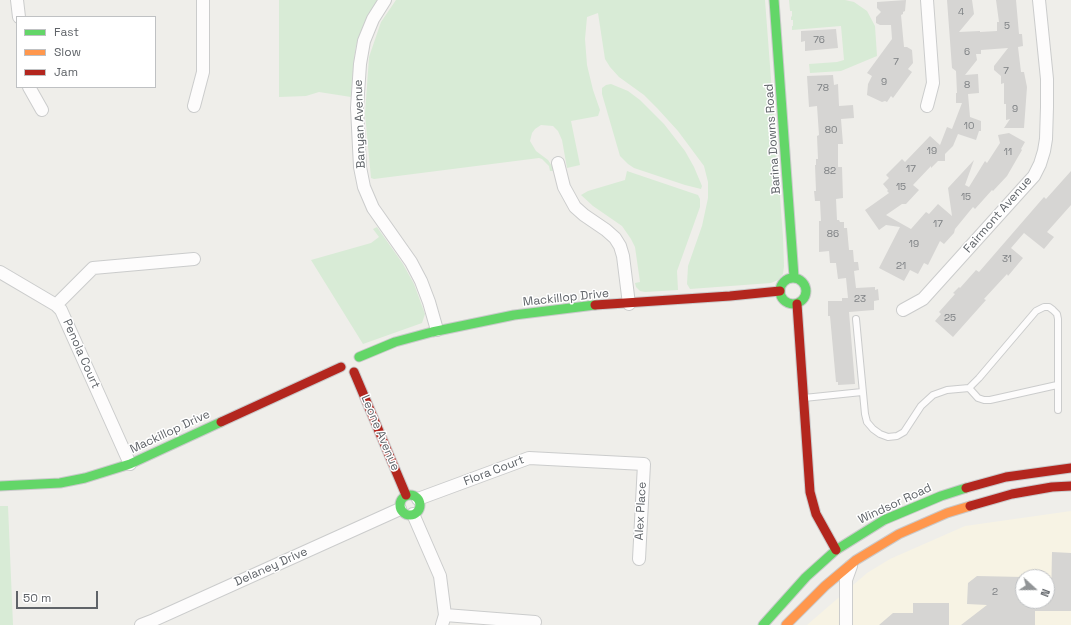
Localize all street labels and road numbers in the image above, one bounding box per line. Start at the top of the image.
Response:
street label: Banyan Avenue [351,79,369,169]
street label: Barina Downs Road [762,83,784,195]
street label: Fairmont Avenue [961,174,1035,256]
street label: Mackillop Drive [522,286,610,310]
street label: Penola Court [59,317,103,391]
street label: Leone Avenue [358,393,402,473]
street label: Mackillop Drive [128,407,212,457]
street label: Flora Court [462,453,526,489]
street label: Alex Place [632,481,650,541]
street label: Windsor Road [856,481,934,527]
street label: Delaney Drive [232,544,310,590]

